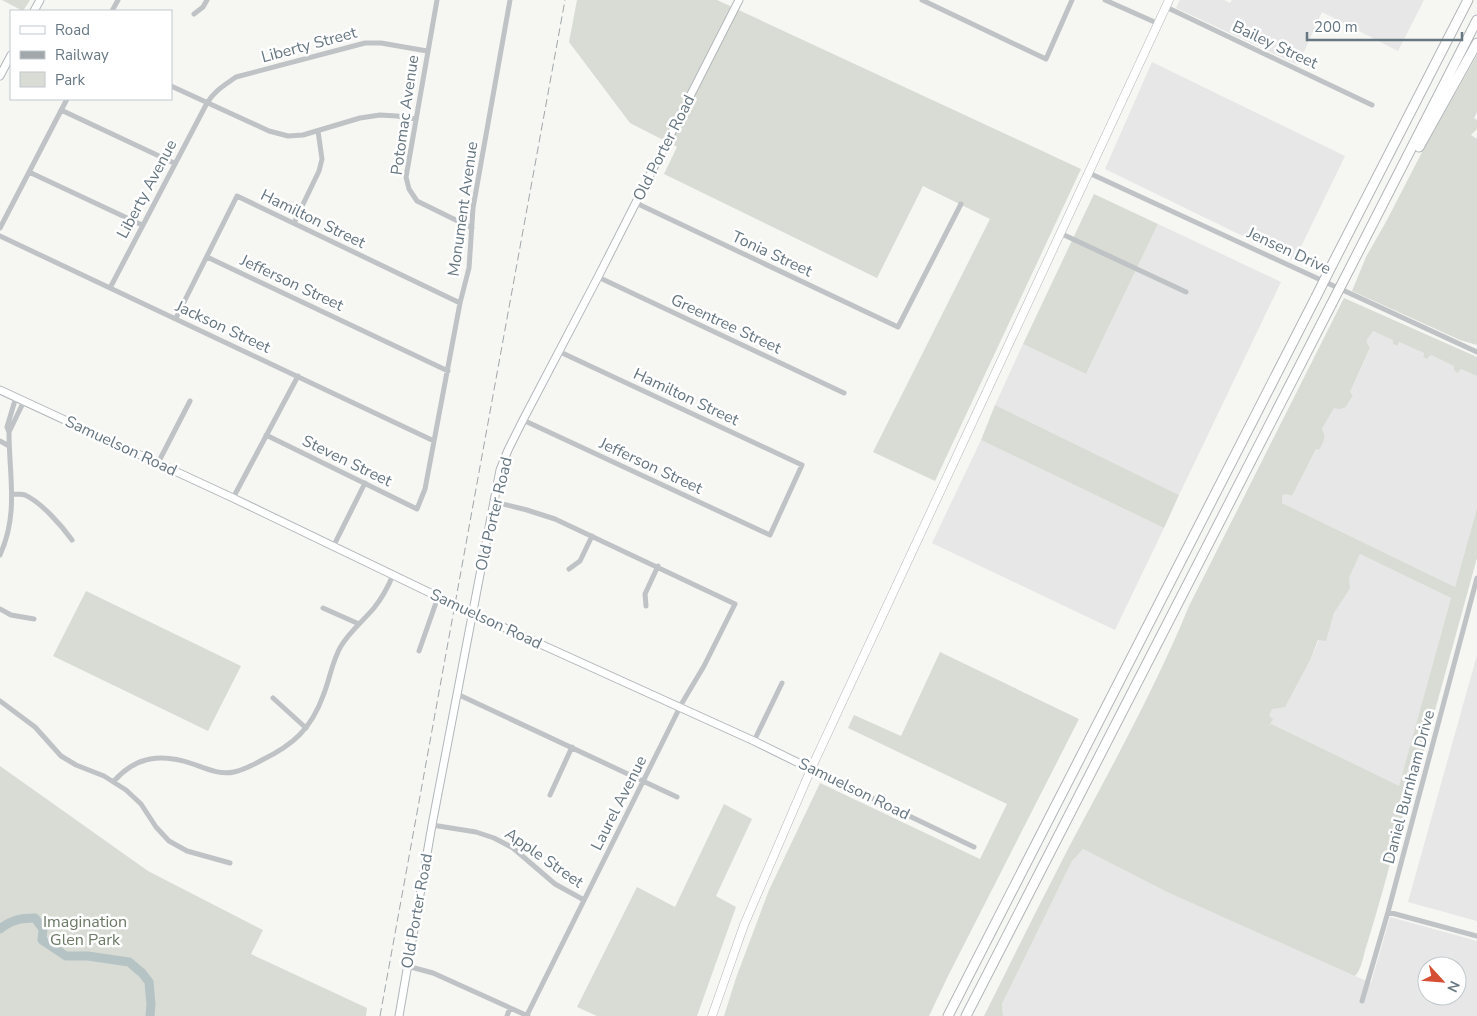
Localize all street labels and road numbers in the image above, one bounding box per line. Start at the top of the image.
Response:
street label: Bailey Street [1229,16,1322,75]
street label: Liberty Street [259,22,360,68]
street label: Potomac Avenue [386,53,424,177]
street label: Old Porter Road [628,91,700,205]
street label: Liberty Avenue [112,136,182,242]
street label: Monument Avenue [443,140,483,278]
street label: Hamilton Street [257,184,369,254]
street label: Jensen Drive [1243,222,1334,280]
street label: Tonia Street [728,226,816,282]
street label: Jefferson Street [236,249,348,317]
street label: Greentree Street [667,289,785,359]
street label: Jackson Street [171,295,274,359]
street label: Hamilton Street [630,363,743,431]
street label: Samuelson Road [61,410,181,482]
street label: Steven Street [298,430,396,492]
street label: Jefferson Street [595,432,707,500]
street label: Old Porter Road [470,455,518,573]
street label: Samuelson Road [426,583,546,655]
street label: Daniel Burnham Drive [1378,708,1440,866]
street label: Laurel Avenue [586,752,652,854]
street label: Samuelson Road [795,753,913,825]
street label: Apple Street [500,823,588,893]
street label: Old Porter Road [396,852,438,970]

